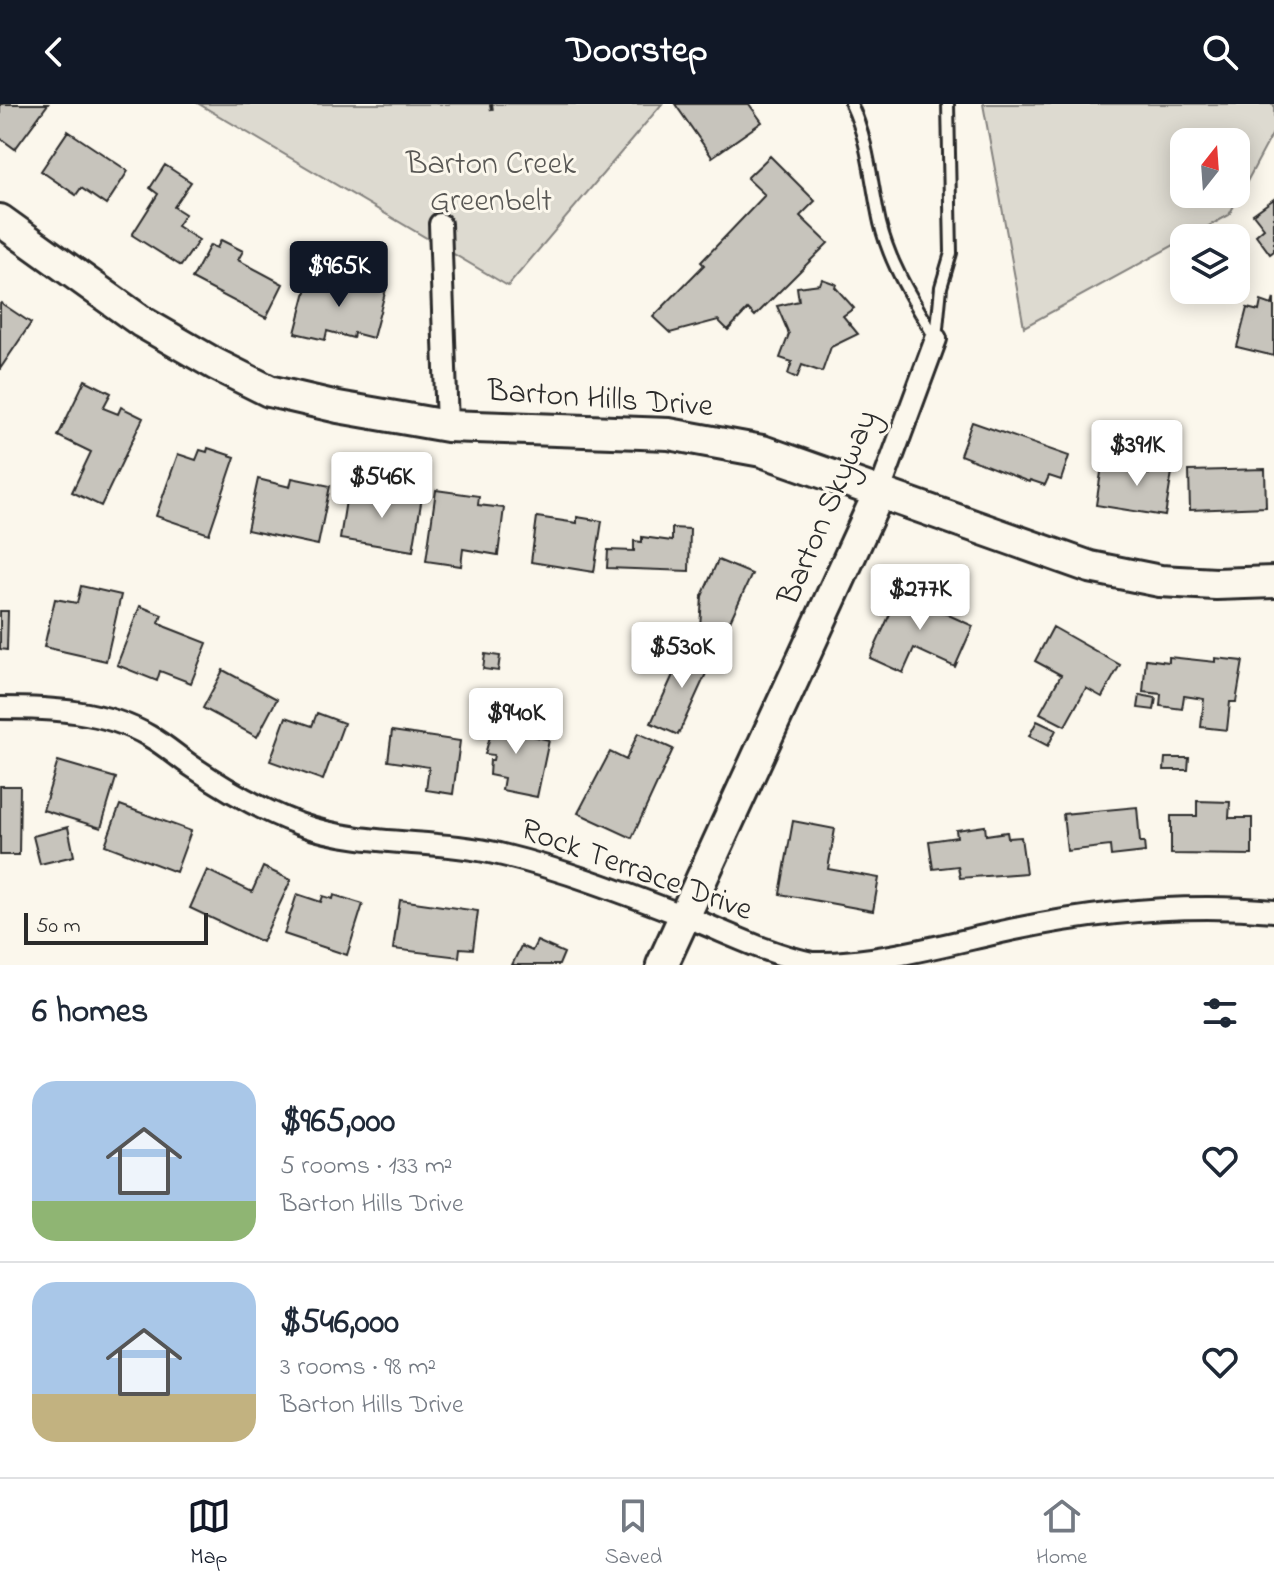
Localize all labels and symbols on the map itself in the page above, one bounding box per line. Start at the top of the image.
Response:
north arrow [1170,128,1250,208]
park label: Barton Creek Greenbelt [405,142,577,226]
pin: $965K [283,241,395,309]
street label: Barton Hills Drive [485,369,715,431]
street label: Barton Skyway [766,403,891,614]
pin: $391K [1081,420,1193,488]
pin: $546K [326,452,438,520]
pin: $277K [864,564,976,632]
pin: $530K [626,622,738,690]
pin: $940K [460,688,572,756]
street label: Rock Terrace Drive [513,807,759,935]
scale bar [24,909,208,945]

